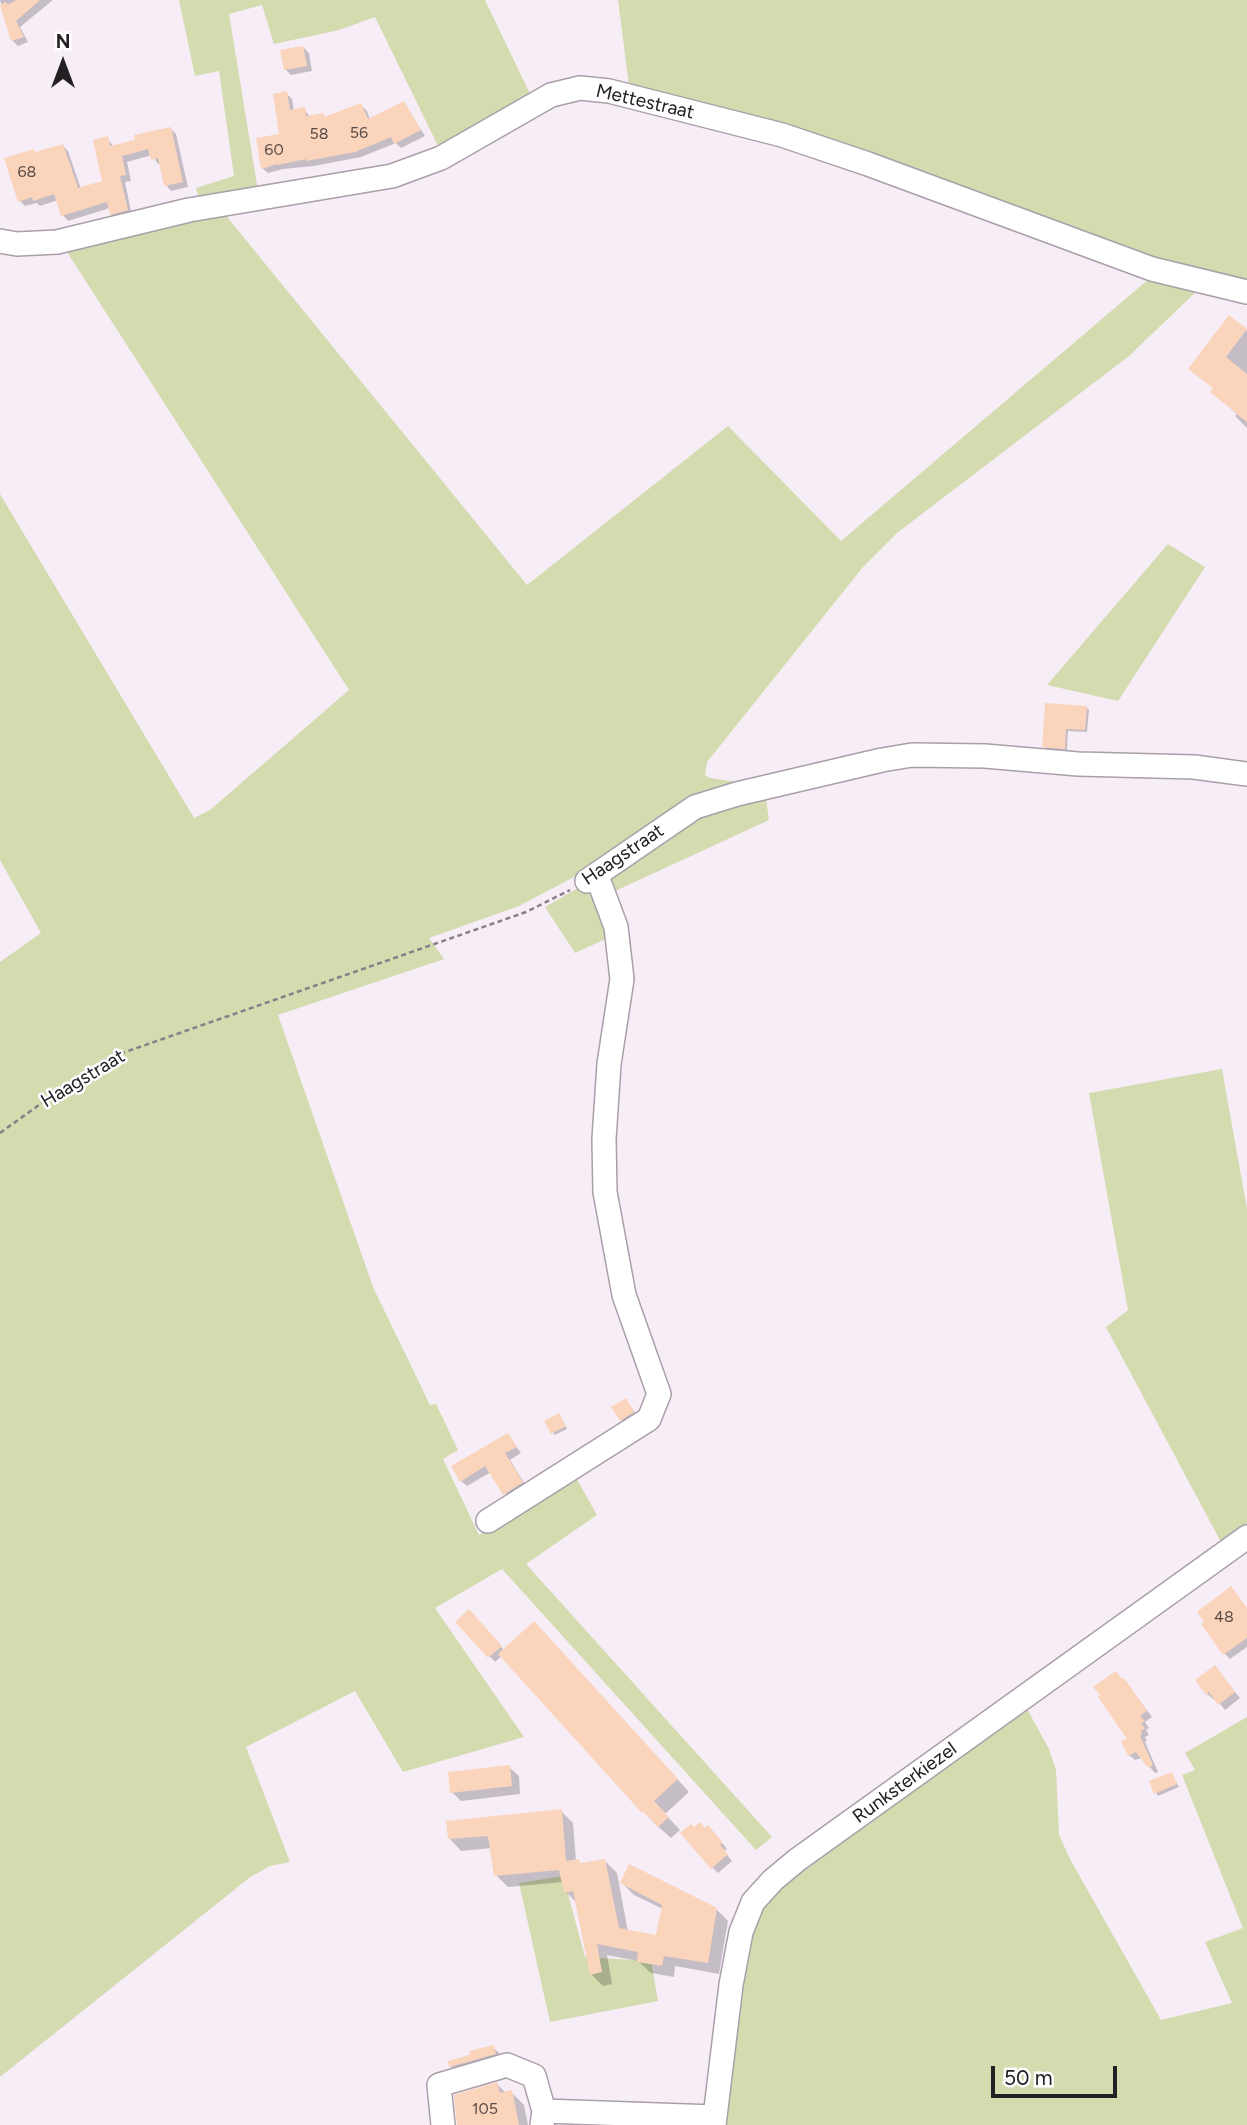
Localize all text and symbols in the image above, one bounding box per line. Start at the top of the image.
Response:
north arrow [28,28,98,98]
text: N [56,30,70,53]
street label: Mettestraat [594,80,696,124]
house number: 56 [350,123,368,143]
house number: 58 [309,124,329,144]
house number: 60 [264,140,284,160]
house number: 68 [18,162,36,182]
street label: Haagstraat [578,819,668,891]
street label: Haagstraat [37,1045,129,1113]
house number: 48 [1214,1607,1234,1627]
street label: Runksterkiezel [849,1738,961,1828]
scale bar [995,2052,1121,2096]
text: 50 m [1004,2065,1053,2090]
house number: 105 [472,2099,498,2119]

